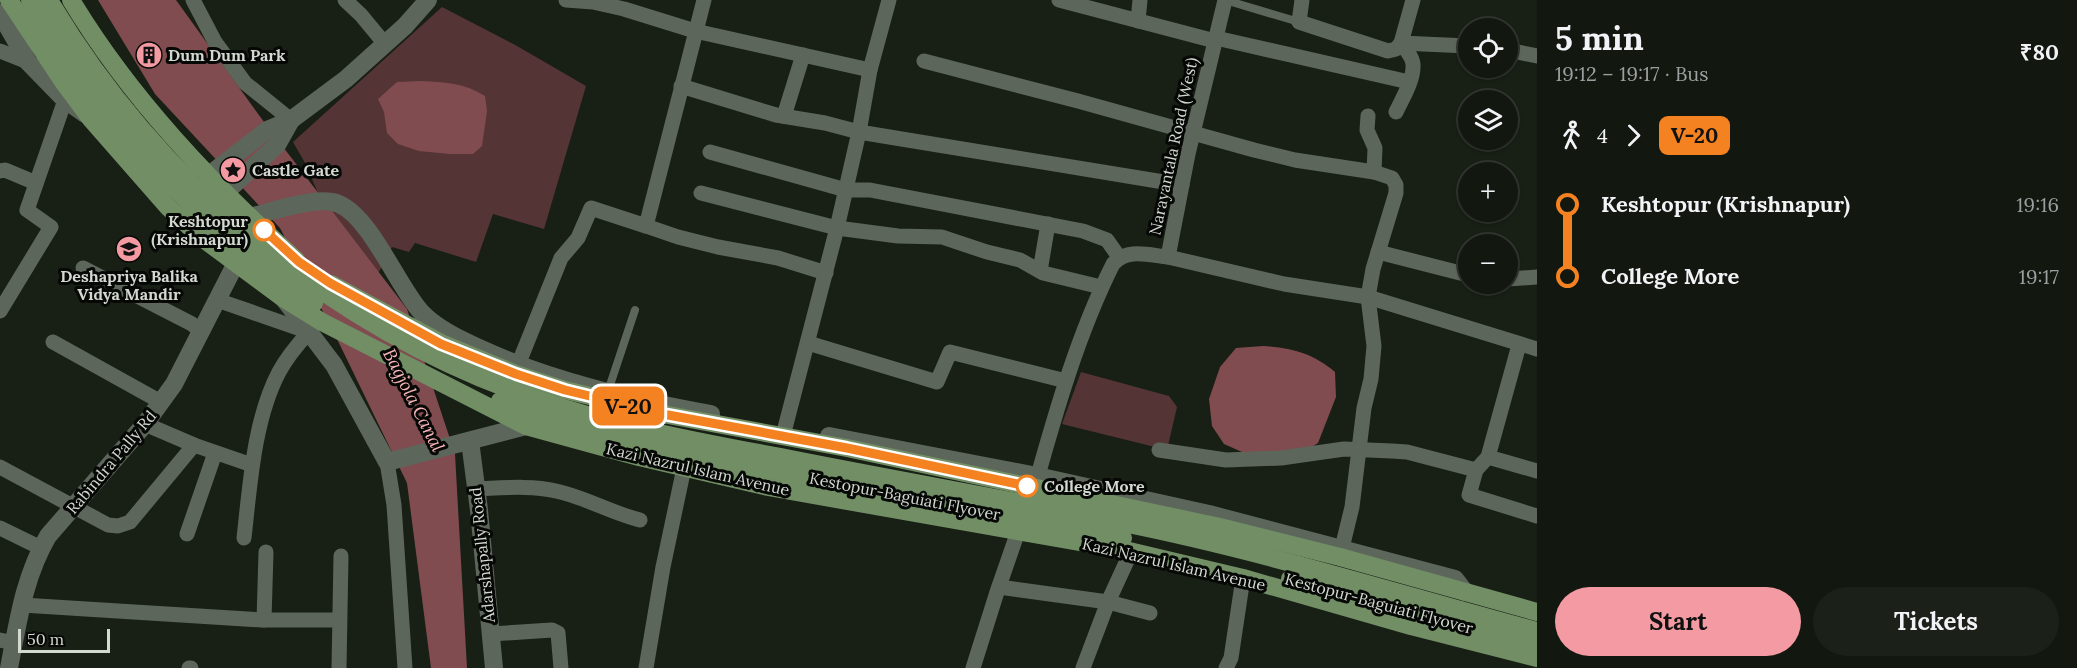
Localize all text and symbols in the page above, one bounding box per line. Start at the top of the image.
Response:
text: 5 min [1555,17,1644,59]
map controls [1458,18,1518,294]
button: locate [1458,18,1518,78]
text: ₹80 [2020,38,2059,66]
building icon: Dum Dum Park [134,40,164,70]
place label: Dum Dum Park [168,45,286,65]
street label: Narayantala Road (West) [1144,55,1203,237]
text: 19:12 – 19:17 · Bus [1555,61,1709,86]
button: layers [1458,90,1518,150]
icon: walk [1555,119,1588,152]
icon: forward [1617,119,1650,152]
text: V-20 [1671,122,1718,149]
text: 4 [1597,123,1608,148]
place icon: Castle Gate [218,155,248,185]
place label: Castle Gate [252,160,340,180]
button: + [1458,162,1518,222]
text: Keshtopur (Krishnapur) [1601,190,1850,218]
text: 19:16 [2016,192,2059,217]
place label: Keshtopur (Krishnapur) [151,211,248,250]
marker: Keshtopur (Krishnapur) [253,219,275,241]
school or university icon: Deshapriya Balika Vidya Mandir [114,234,144,264]
button: − [1458,234,1518,294]
text: College More [1601,262,1739,290]
text: 19:17 [2019,264,2059,289]
place label: Deshapriya Balika Vidya Mandir [60,266,198,304]
water label: Bagjola Canal [378,345,450,455]
line badge: V-20 [586,386,670,426]
text: V-20 [604,393,652,420]
street label: Rabindra Pally Rd [62,406,160,518]
street label: Kazi Nazrul Islam Avenue [604,438,792,500]
street label: Kestopur-Baguiati Flyover [808,468,1002,524]
marker: College More [1016,475,1038,497]
place label: College More [1044,476,1145,496]
street label: Adarshapally Road [465,486,499,625]
street label: Kazi Nazrul Islam Avenue [1080,533,1268,595]
street label: Kestopur-Baguiati Flyover [1283,568,1475,638]
button: Start [1555,587,1801,656]
button: Tickets [1813,587,2059,656]
scale bar [18,626,110,654]
text: 50 m [27,629,64,649]

